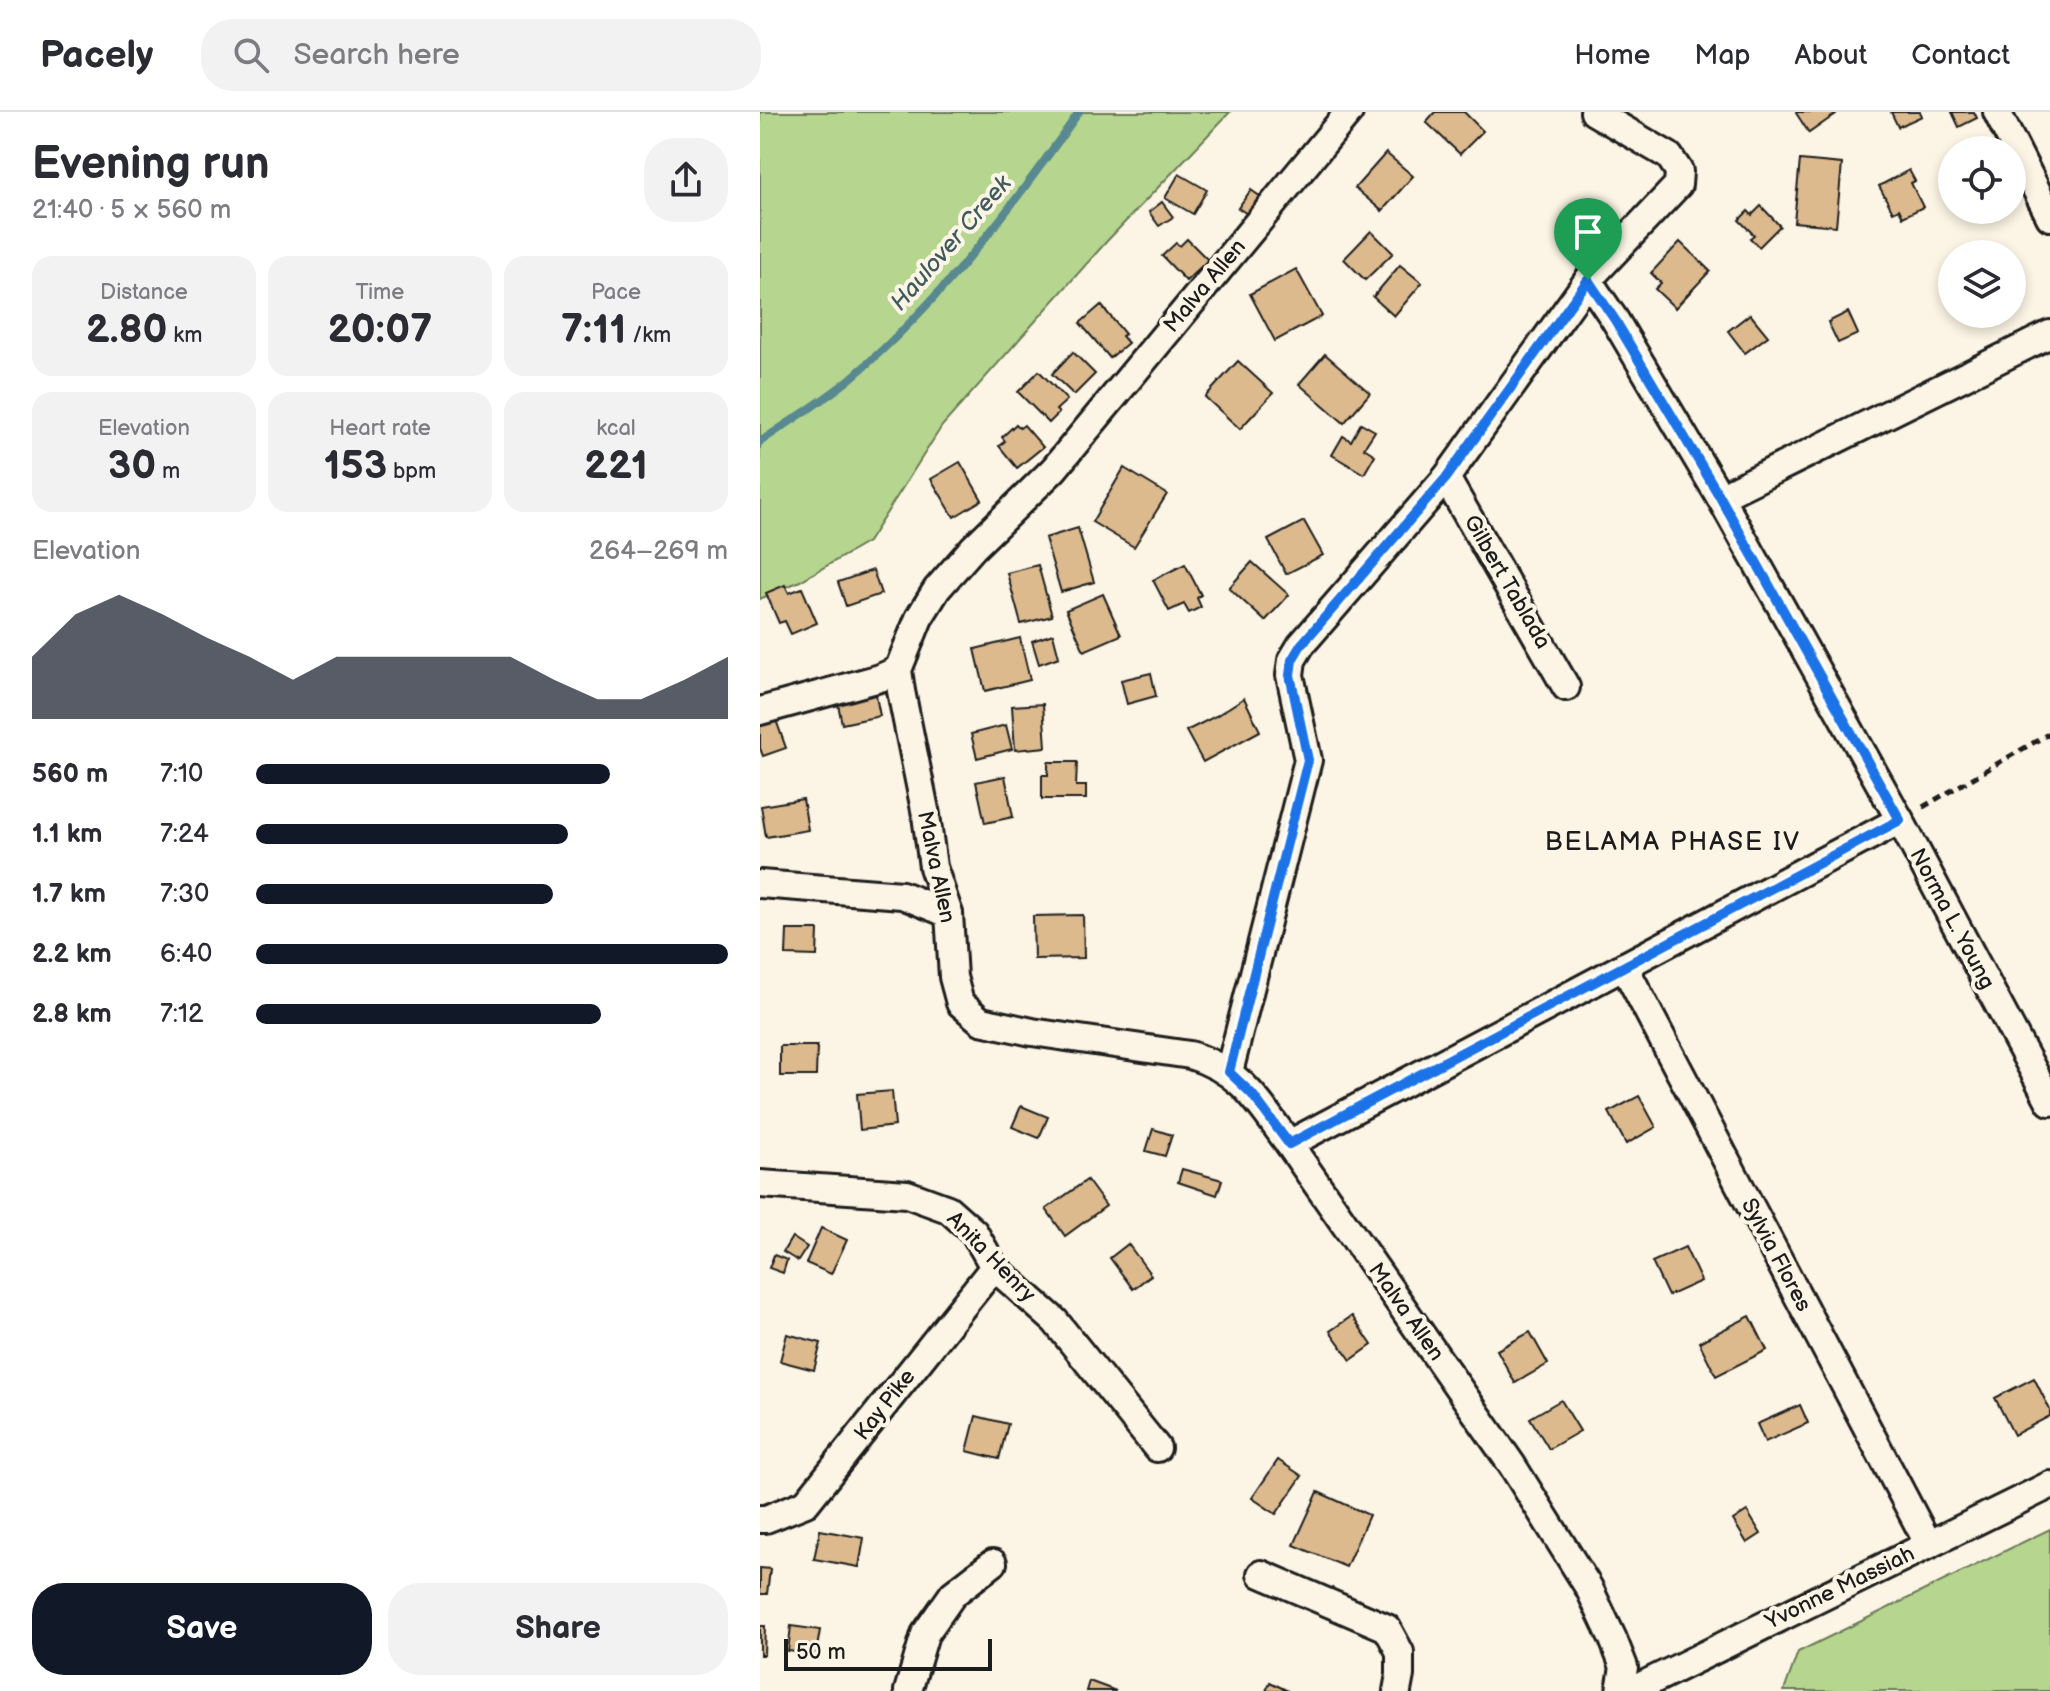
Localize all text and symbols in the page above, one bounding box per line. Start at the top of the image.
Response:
search box [201,19,761,91]
text: Pacely [40,33,153,78]
icon: search [229,33,273,77]
text: Search here [293,37,460,73]
text: Home [1574,39,1650,72]
text: Map [1694,39,1751,72]
text: About [1795,39,1867,72]
text: Contact [1911,39,2010,72]
map controls [1938,136,2026,328]
button: locate [1938,136,2026,224]
text: Evening run [32,138,269,191]
button: share [644,138,728,222]
water label: Haulover Creek [884,169,1018,317]
text: 21:40 · 5 × 560 m [32,195,231,226]
pin [1554,198,1622,280]
icon: arrive [1566,210,1610,254]
street label: Malva Allen [1158,234,1252,338]
button: layers [1938,240,2026,328]
text: Distance [100,279,188,306]
text: Time [356,279,404,306]
text: Pace [591,279,641,306]
text: 2.80 [86,306,167,354]
text: 20:07 [328,306,432,354]
text: 7:11 [561,306,626,354]
text: km [167,322,202,349]
text: /km [626,322,671,349]
text: Elevation [98,415,190,442]
text: Heart rate [329,415,431,442]
text: kcal [596,415,636,442]
text: 30 [108,442,156,490]
text: 153 [324,442,387,490]
text: 221 [584,442,648,490]
text: m [156,458,180,485]
text: bpm [387,458,436,485]
street label: Gilbert Tablada [1458,510,1556,654]
text: Elevation [32,536,140,567]
text: 264–269 m [589,536,728,567]
text: 560 m [32,759,108,790]
text: 7:10 [160,759,203,790]
street label: Malva Allen [911,809,961,925]
text: 1.1 km [32,819,102,850]
text: 7:24 [160,819,209,850]
district label: BELAMA PHASE IV [1545,827,1801,858]
street label: Norma L. Young [1904,844,2000,994]
text: 1.7 km [32,879,106,910]
text: 7:30 [160,879,209,910]
text: 2.2 km [32,939,112,970]
text: 6:40 [160,939,212,970]
text: 2.8 km [32,999,112,1030]
text: 7:12 [160,999,203,1030]
street label: Sylvia Flores [1735,1194,1817,1316]
street label: Anita Henry [941,1206,1041,1308]
street label: Malva Allen [1362,1258,1450,1366]
street label: Kay Pike [849,1364,921,1446]
street label: Yvonne Massiah [1760,1540,1919,1636]
button: Save [32,1583,372,1675]
button: Share [388,1583,728,1675]
scale bar [784,1635,992,1671]
text: 50 m [796,1639,846,1666]

